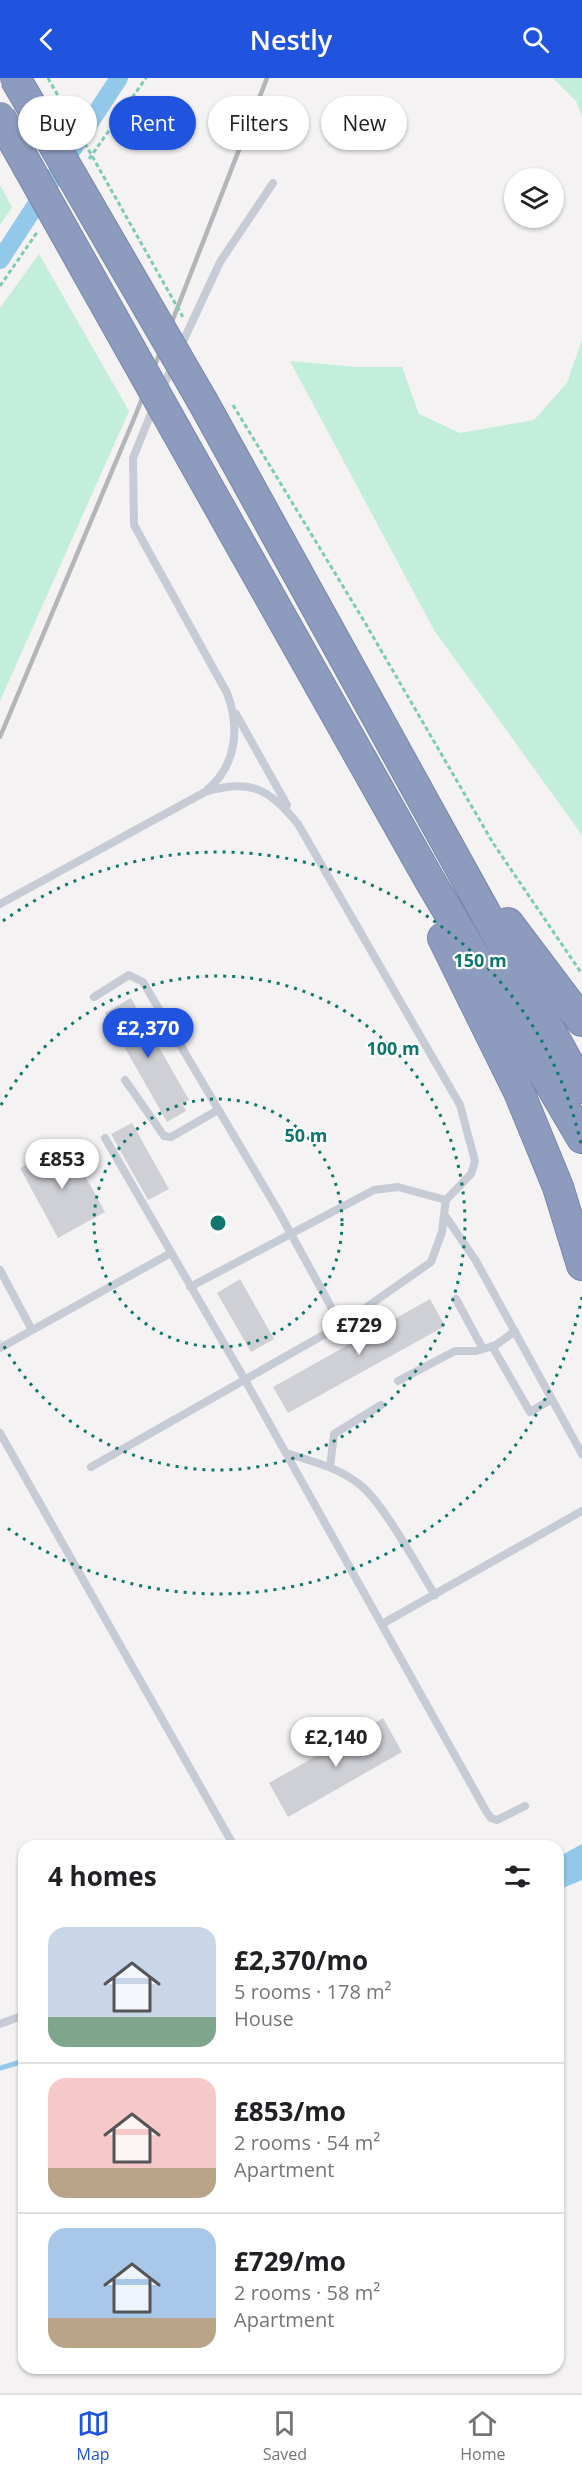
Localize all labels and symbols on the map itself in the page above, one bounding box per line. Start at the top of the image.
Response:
text: 150 m [453,948,507,972]
pin: £2,370 [99,1008,197,1059]
text: 100 m [366,1036,420,1060]
text: 50 m [285,1123,327,1147]
pin: £853 [26,1139,98,1190]
centre of rings [208,1213,228,1233]
pin: £729 [323,1305,395,1356]
pin: £2,140 [287,1717,385,1768]

